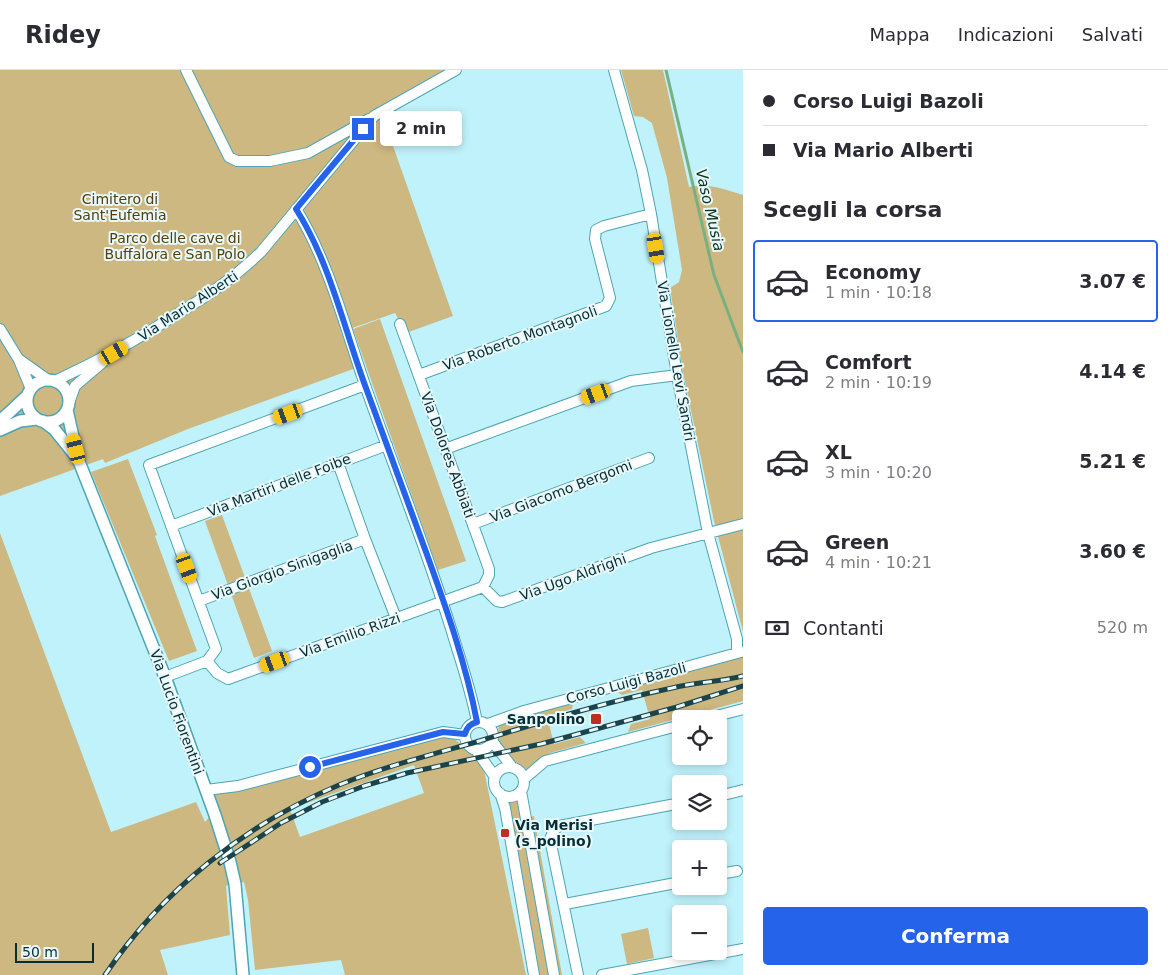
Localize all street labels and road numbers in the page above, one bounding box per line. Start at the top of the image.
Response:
street label: Via Mario Alberti [135,268,241,344]
street label: Via Lionello Levi Sandri [654,280,698,442]
street label: Via Roberto Montagnoli [441,303,599,373]
street label: Via Dolores Abbiati [418,390,478,520]
street label: Via Martiri delle Foibe [205,450,353,520]
street label: Via Giacomo Bergomi [488,456,634,526]
street label: Via Giorgio Sinigaglia [209,537,355,603]
street label: Via Ugo Aldrighi [518,550,628,604]
street label: Via Emilio Rizzi [298,609,402,661]
street label: Via Lucio Fiorentini [147,647,207,777]
street label: Corso Luigi Bazoli [564,659,688,707]

